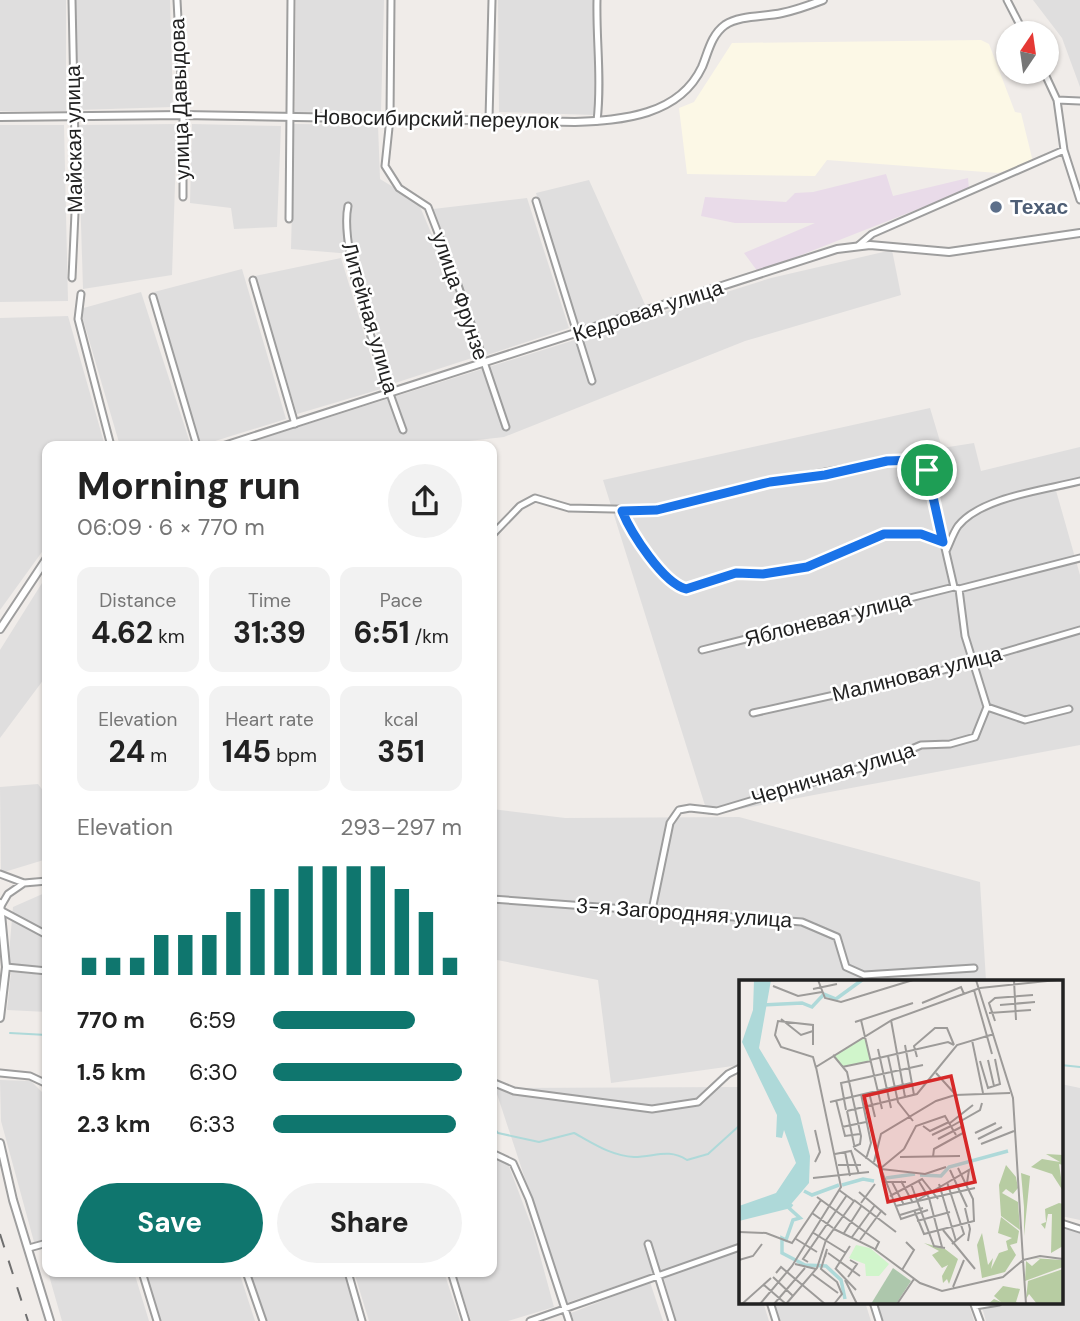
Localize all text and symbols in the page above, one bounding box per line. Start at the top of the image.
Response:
street label: улица Давыдова [163,17,197,180]
north arrow [996,21,1059,84]
map controls [996,21,1059,84]
street label: Майская улица [59,65,89,213]
street label: Новосибирский переулок [313,103,560,135]
place label: Техас [1010,193,1069,221]
marker: Техас [988,199,1004,215]
street label: улица Фрунзе [425,228,495,364]
street label: Литейная улица [335,239,405,397]
street label: Кедровая улица [569,273,727,348]
pin [897,440,957,500]
icon: arrive [908,451,946,489]
text: Morning run [77,461,301,511]
button: share [388,464,462,538]
text: 06:09 · 6 × 770 m [77,512,265,542]
street label: Яблоневая улица [742,585,915,653]
text: Distance [99,588,176,613]
text: Time [248,588,291,613]
text: Pace [380,588,422,613]
text: 4.62 [91,613,153,652]
text: 31:39 [233,613,306,652]
text: 6:51 [354,613,410,652]
text: km [153,624,185,649]
text: /km [410,624,449,649]
street label: Малиновая улица [829,639,1005,709]
text: Elevation [98,707,177,732]
text: Heart rate [225,707,314,732]
text: kcal [384,707,418,732]
text: 24 [109,732,145,771]
text: 145 [222,732,271,771]
text: 351 [377,732,425,771]
street label: Черничная улица [748,736,918,812]
text: m [145,743,167,768]
text: bpm [271,743,317,768]
text: Elevation [77,812,173,842]
text: 293–297 m [340,812,462,842]
street label: 3-я Загородняя улица [575,891,793,935]
inset map [739,980,1062,1304]
text: 770 m [77,1005,145,1035]
text: 6:59 [189,1005,236,1035]
text: 1.5 km [77,1057,146,1087]
text: 6:30 [189,1057,237,1087]
text: 2.3 km [77,1109,150,1139]
text: 6:33 [189,1109,235,1139]
button: Save [77,1183,263,1263]
button: Share [277,1183,462,1263]

